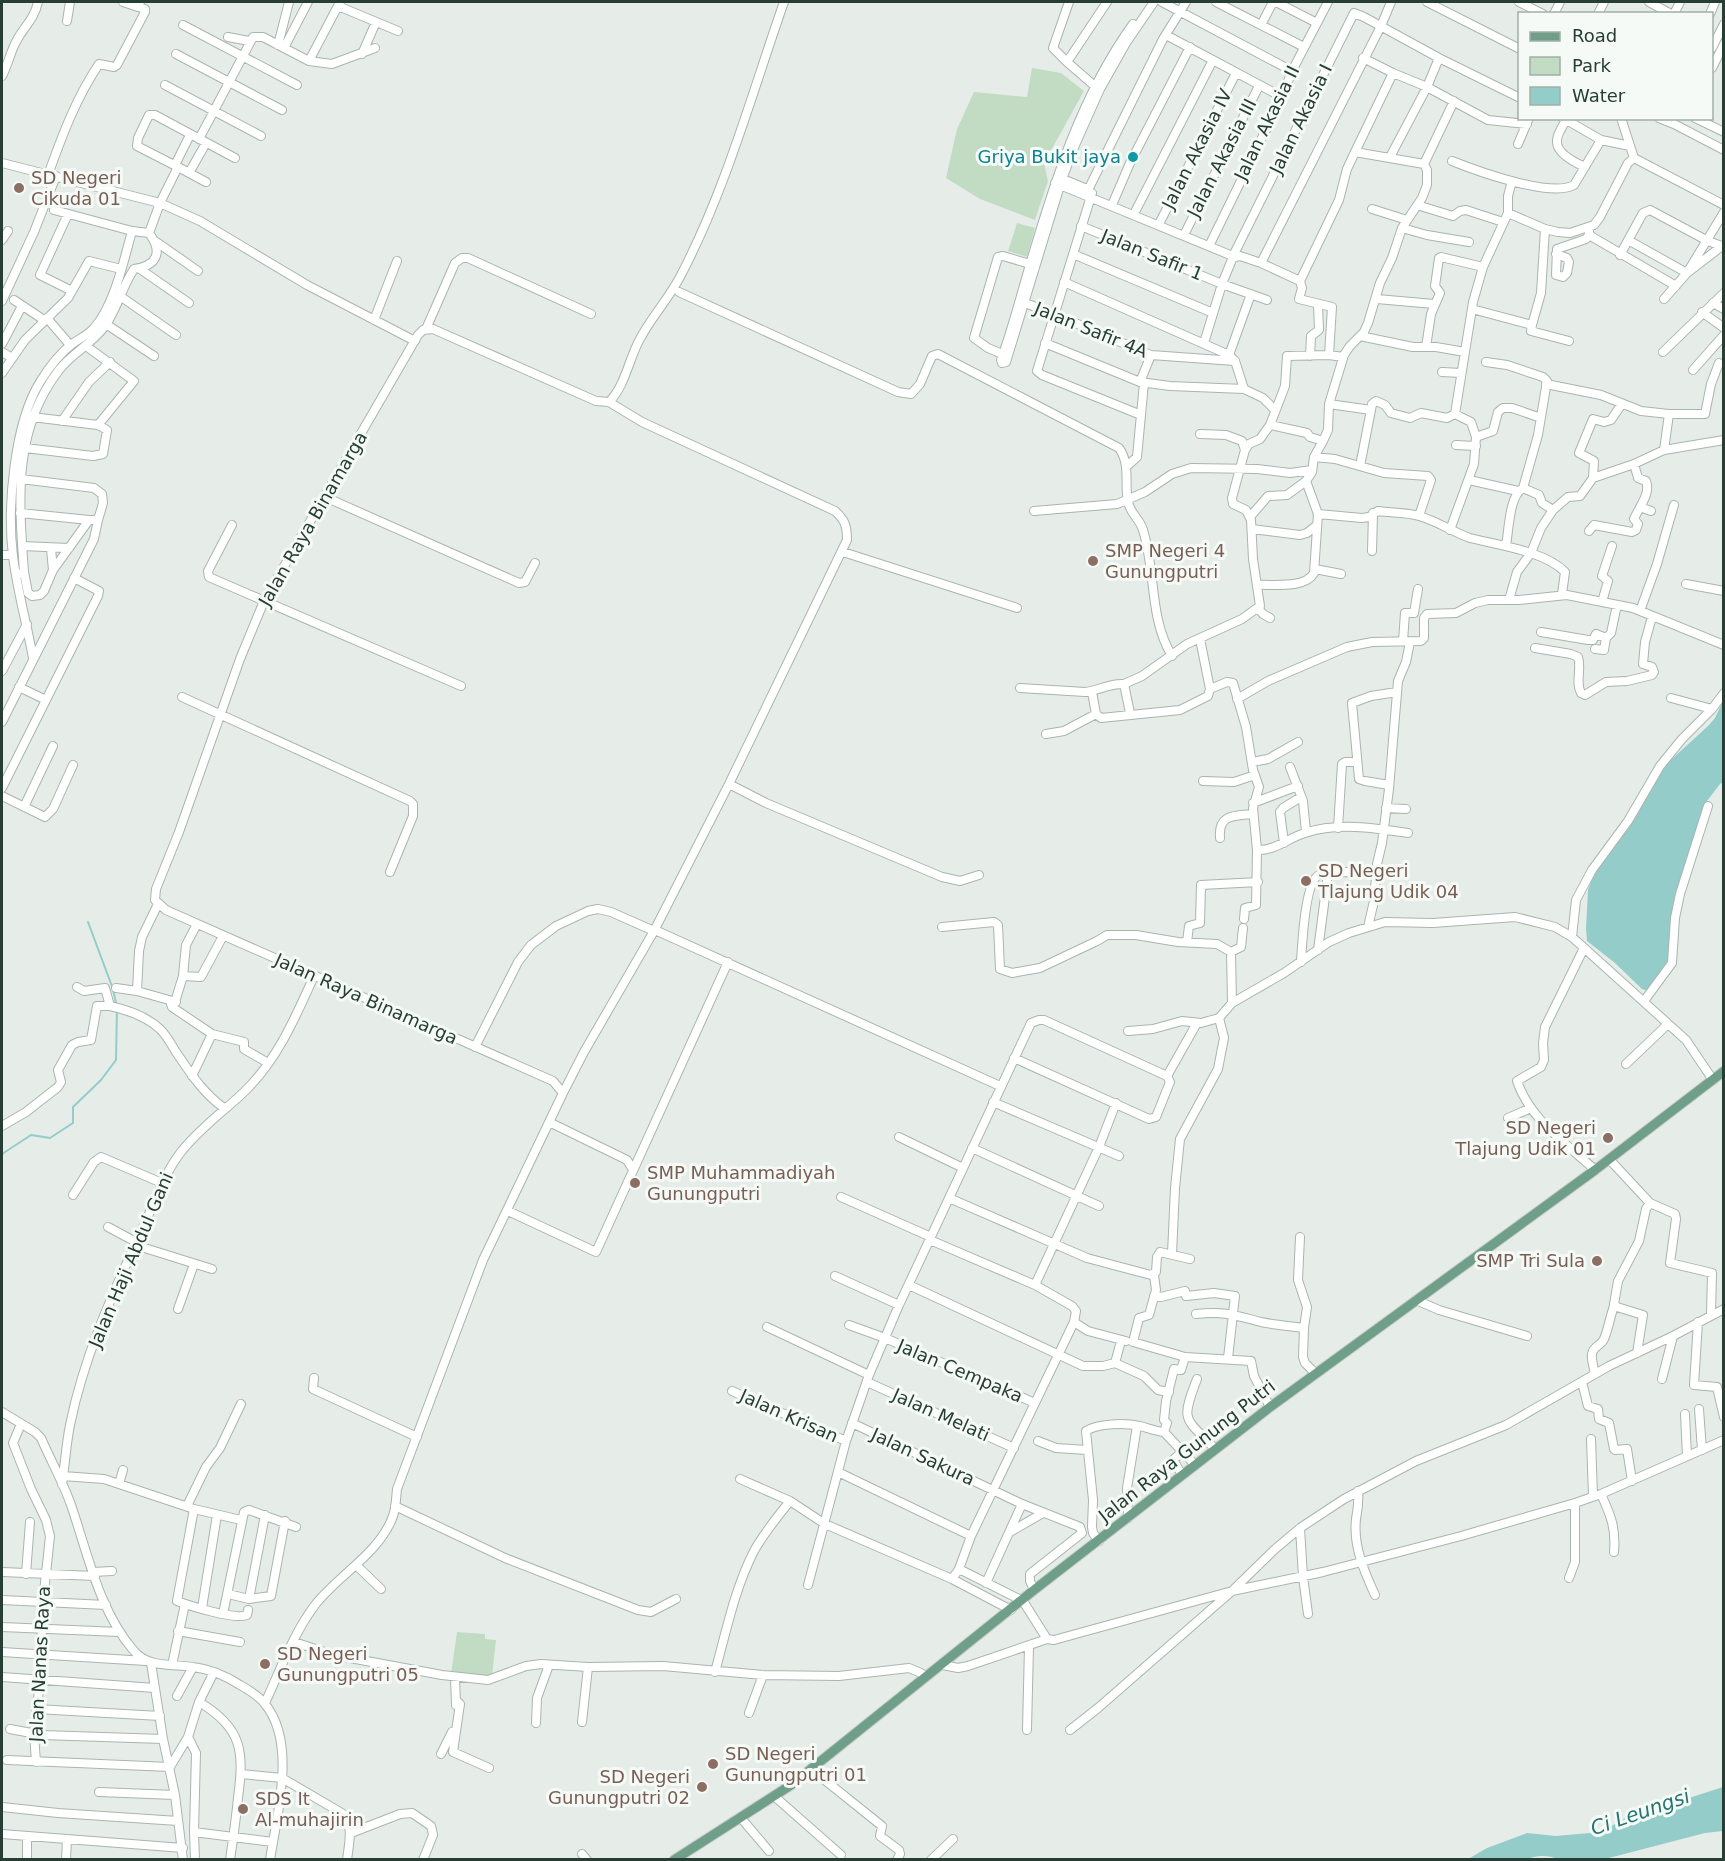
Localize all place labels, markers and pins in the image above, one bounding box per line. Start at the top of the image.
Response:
place label: Griya Bukit jaya [978,146,1121,167]
marker: Griya Bukit jaya [1126,150,1140,164]
place label: SD Negeri Cikuda 01 [31,167,121,209]
marker: SD Negeri Cikuda 01 [12,181,26,195]
place label: SMP Negeri 4 Gunungputri [1105,540,1225,582]
marker: SMP Negeri 4 Gunungputri [1086,554,1100,568]
place label: SD Negeri Tlajung Udik 04 [1317,860,1459,902]
marker: SD Negeri Tlajung Udik 04 [1299,874,1313,888]
place label: SD Negeri Tlajung Udik 01 [1454,1117,1596,1159]
marker: SD Negeri Tlajung Udik 01 [1601,1131,1615,1145]
place label: SMP Muhammadiyah Gunungputri [647,1162,836,1204]
marker: SMP Muhammadiyah Gunungputri [628,1176,642,1190]
place label: SMP Tri Sula [1476,1250,1585,1271]
marker: SMP Tri Sula [1590,1254,1604,1268]
place label: SD Negeri Gunungputri 05 [277,1643,419,1685]
marker: SD Negeri Gunungputri 05 [258,1657,272,1671]
place label: SD Negeri Gunungputri 01 [725,1743,867,1785]
marker: SD Negeri Gunungputri 01 [706,1757,720,1771]
place label: SD Negeri Gunungputri 02 [548,1766,690,1808]
marker: SD Negeri Gunungputri 02 [695,1780,709,1794]
place label: SDS It Al-muhajirin [255,1788,364,1830]
marker: SDS It Al-muhajirin [236,1802,250,1816]

